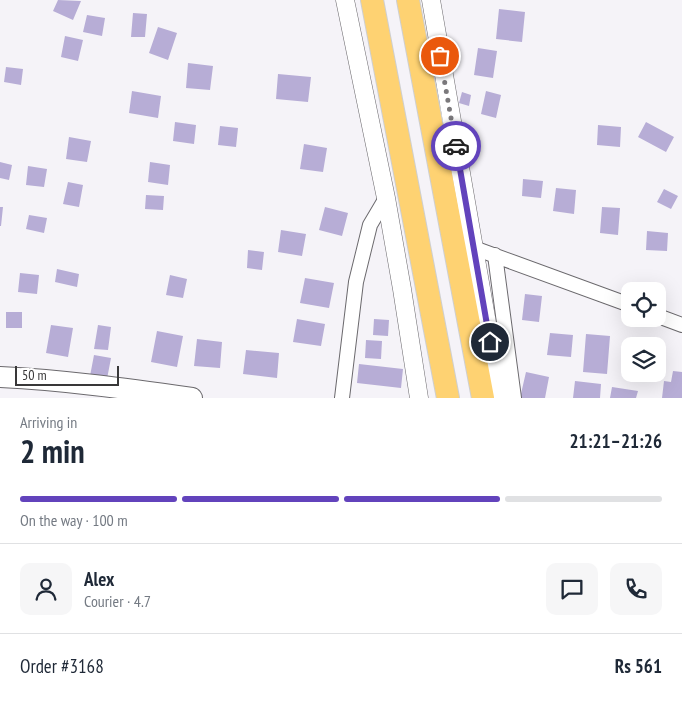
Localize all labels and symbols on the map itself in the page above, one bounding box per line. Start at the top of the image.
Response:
pin [419,35,461,77]
courier [431,121,481,171]
pin [469,321,511,363]
scale bar [15,363,119,386]

